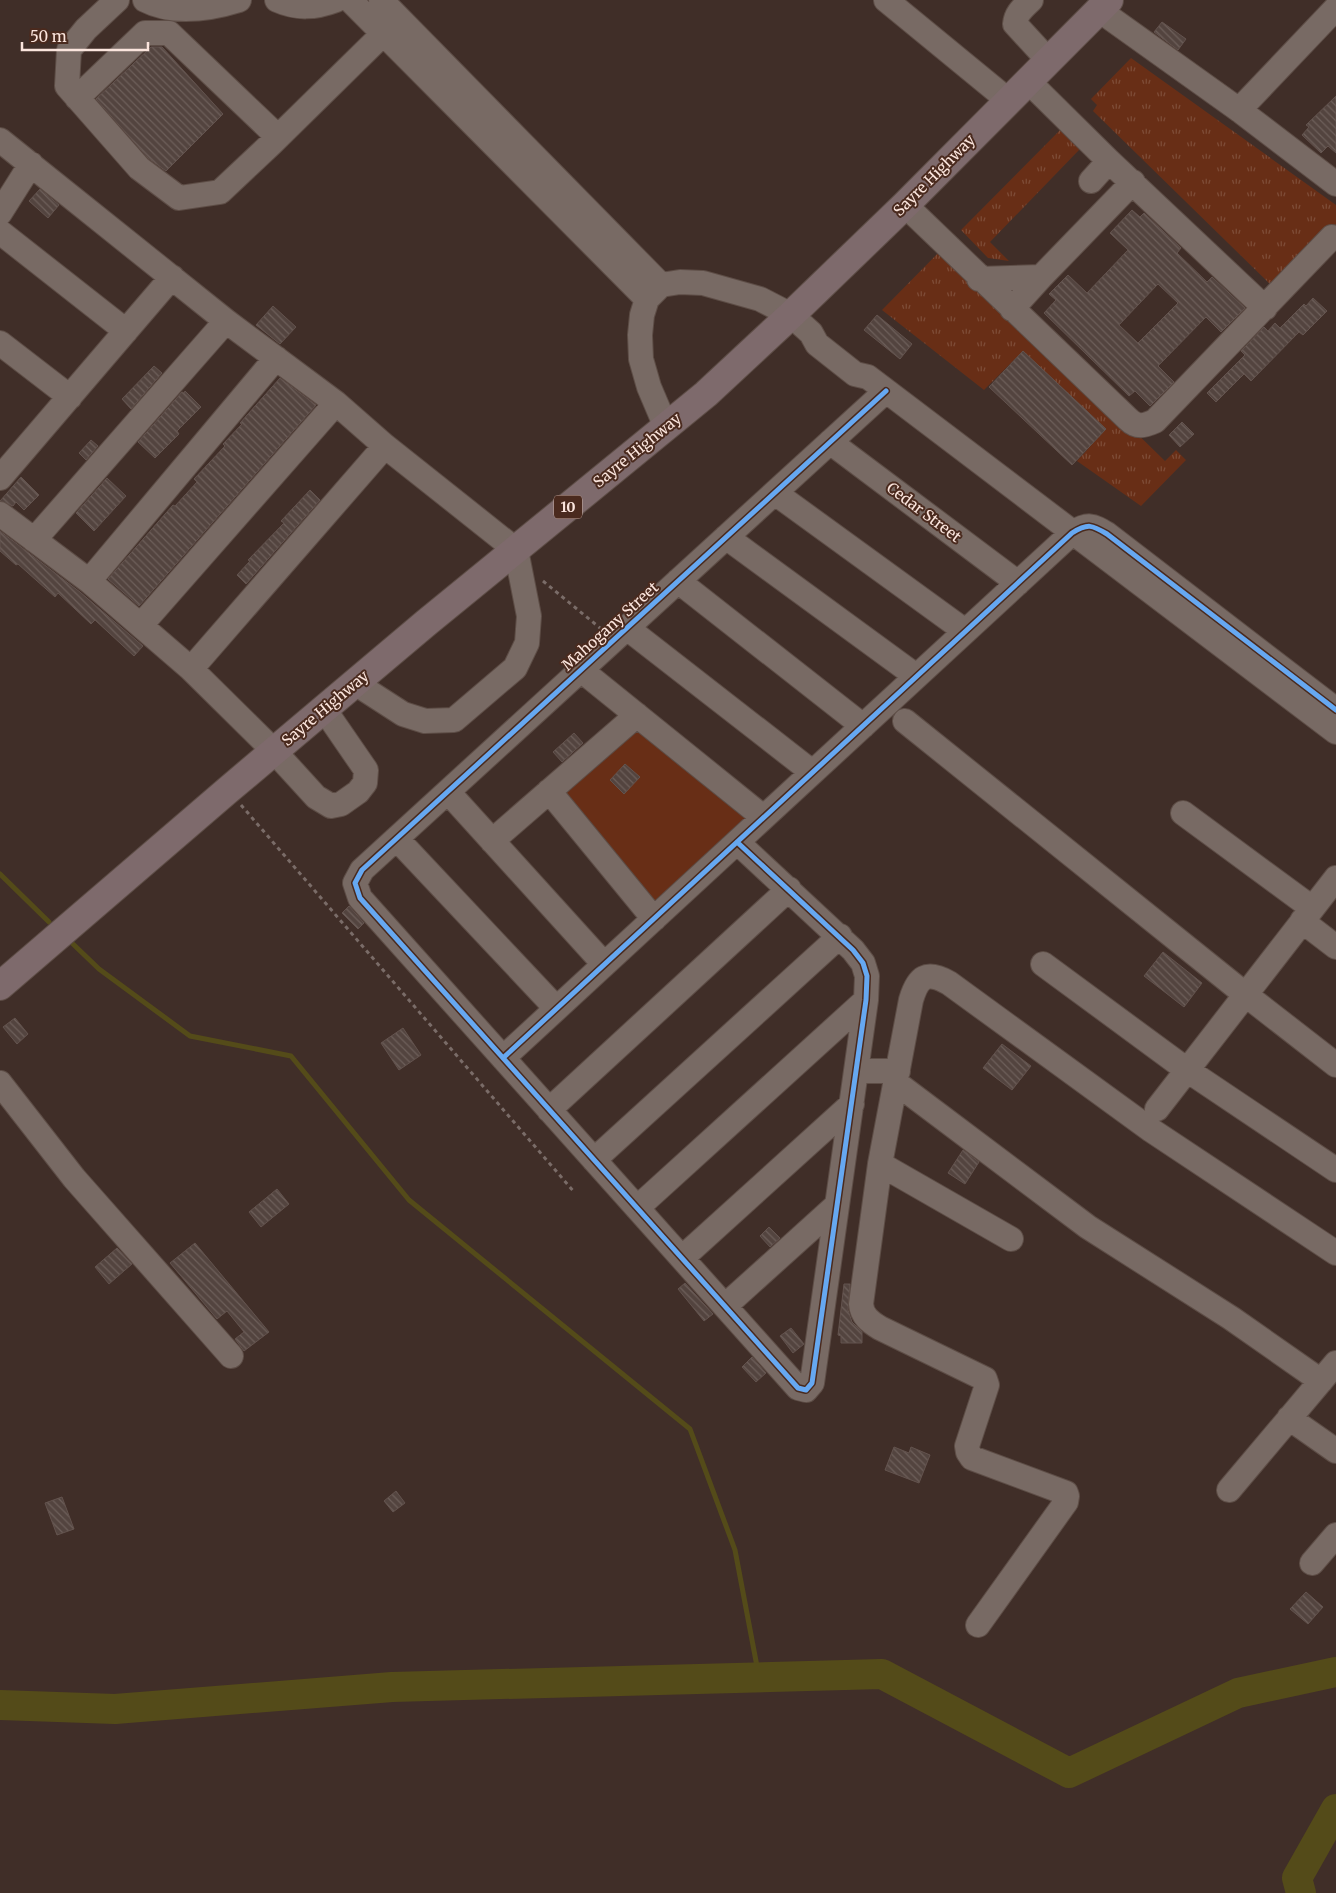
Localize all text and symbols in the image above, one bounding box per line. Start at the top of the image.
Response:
scale bar [22,20,149,52]
text: 50 m [30,27,67,46]
street label: Sayre Highway [889,130,979,220]
street label: Sayre Highway [589,409,685,491]
street label: Cedar Street [883,478,965,546]
road number: 10 [554,496,582,518]
street label: Mahogany Street [558,578,662,674]
street label: Sayre Highway [278,666,373,750]

